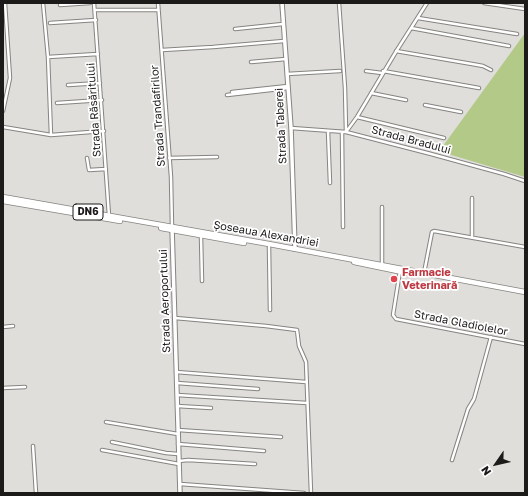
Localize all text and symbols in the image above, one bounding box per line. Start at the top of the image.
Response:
street label: Strada Răsăritului [84,62,104,158]
street label: Strada Trandafirilor [148,65,168,167]
street label: Strada Taberei [272,88,290,164]
street label: Strada Bradului [370,123,452,157]
road number: DN6 [73,204,103,220]
street label: Șoseaua Alexandriei [212,218,320,250]
street label: Strada Aeroportului [157,249,173,353]
place label: Farmacie Veterinară [402,266,457,292]
marker: Farmacie Veterinară [389,274,399,284]
street label: Strada Gladiolelor [413,307,509,339]
north arrow [476,444,516,484]
text: N [478,464,493,478]

